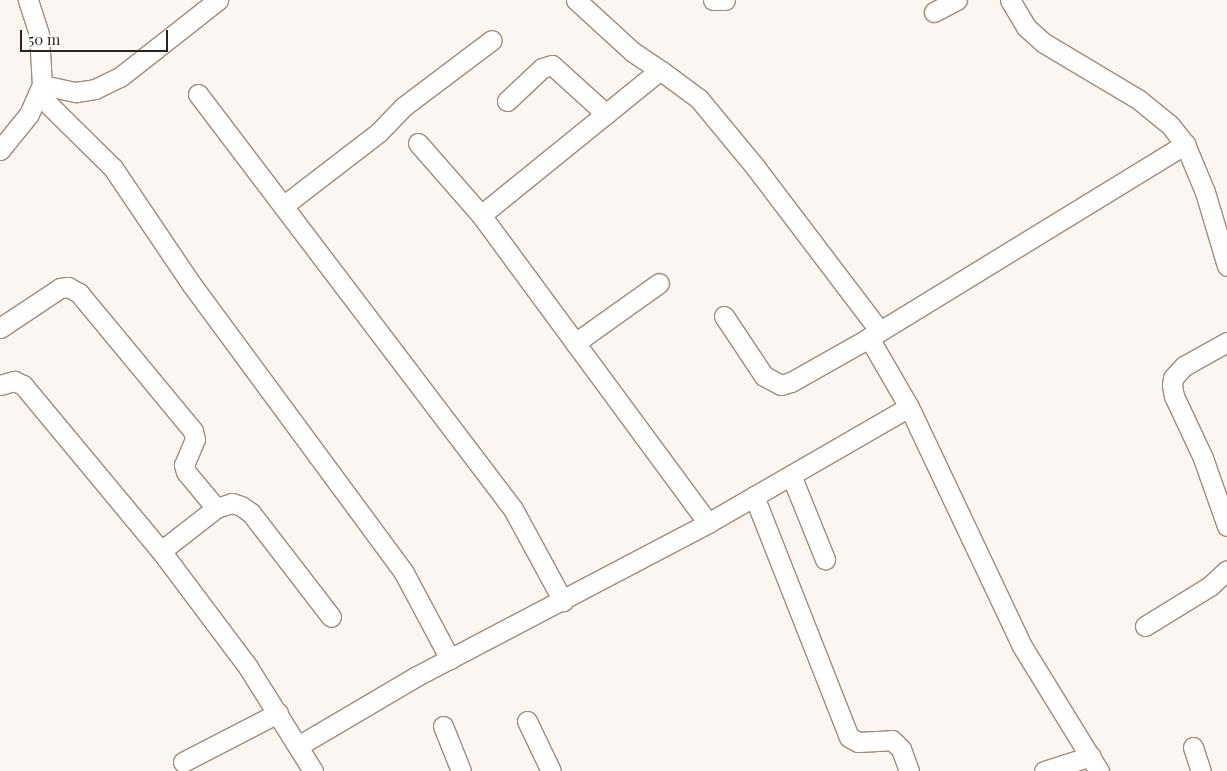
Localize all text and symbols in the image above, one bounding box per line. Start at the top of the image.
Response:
scale bar [22,20,170,52]
text: 50 m [28,29,60,49]

